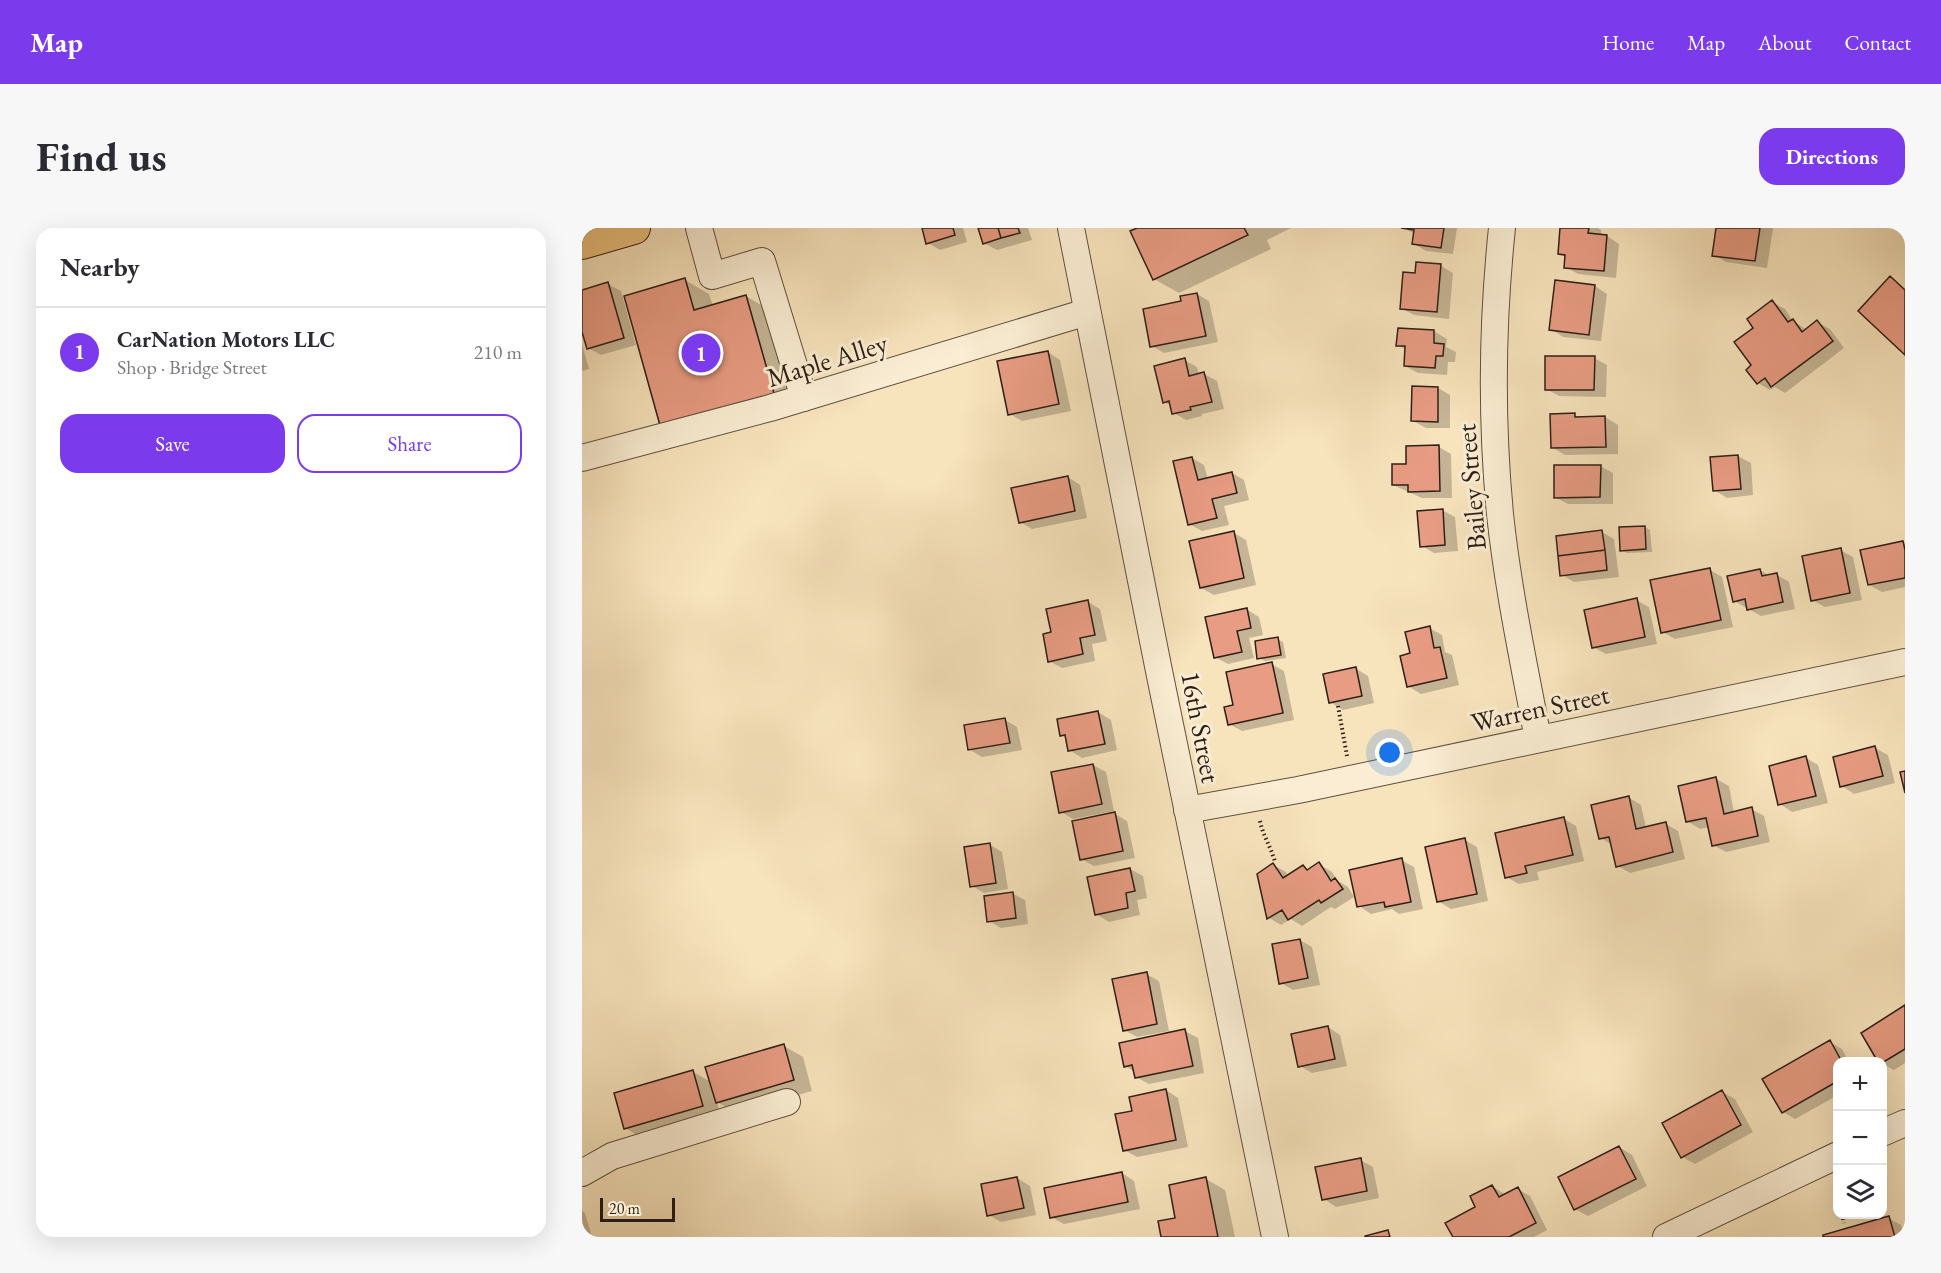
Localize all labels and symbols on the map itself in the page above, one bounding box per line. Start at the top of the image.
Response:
street label: Maple Alley [762,325,892,395]
pin: 1 [682,330,720,376]
street label: Bailey Street [1448,422,1494,552]
street label: 16th Street [1173,668,1229,786]
street label: Warren Street [1468,676,1613,740]
your location [1375,738,1404,767]
scale bar [600,1195,675,1222]

